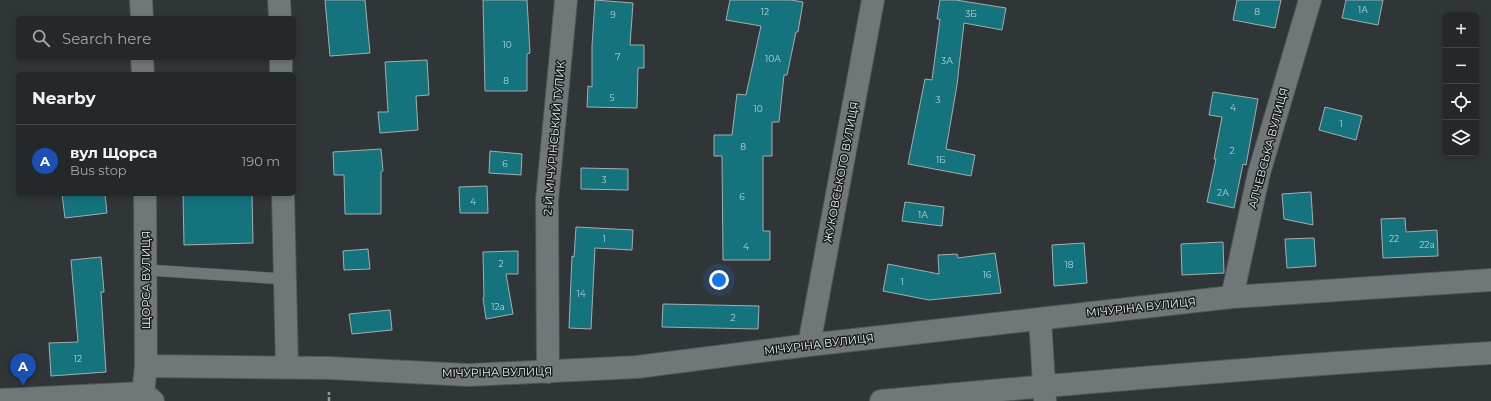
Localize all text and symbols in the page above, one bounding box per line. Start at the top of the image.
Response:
house number: 1А [1358,4,1368,15]
house number: 12 [761,6,769,17]
house number: 8 [1254,6,1260,17]
house number: 3Б [965,8,977,19]
house number: 9 [610,9,616,20]
map controls [1443,12,1479,156]
button: + [1443,12,1479,48]
search box [16,16,296,60]
icon: search [30,27,52,49]
text: Search here [62,29,151,48]
house number: 10 [502,39,512,50]
button: − [1443,48,1479,84]
house number: 7 [615,51,621,62]
house number: 10А [765,53,781,64]
house number: 3А [941,55,953,66]
street label: 2-Й МІЧУРІНСЬКИЙ ТУПИК [540,60,568,216]
house number: 8 [503,75,509,86]
button: locate [1443,84,1479,120]
street label: АЛЧЕВСЬКА ВУЛИЦЯ [1245,86,1291,210]
text: Nearby [32,88,96,108]
house number: 5 [609,92,615,103]
house number: 3 [935,94,941,105]
street label: ЖУКОВСЬКОГО ВУЛИЦЯ [820,100,862,244]
house number: 4 [1230,102,1236,113]
house number: 10 [753,103,763,114]
house number: 1 [1339,118,1343,129]
button: layers [1443,120,1479,156]
house number: 8 [740,141,746,152]
text: вул Щорса [70,143,157,162]
house number: 2 [1229,145,1235,156]
text: A [40,153,50,169]
text: 190 m [242,153,280,169]
house number: 1Б [936,154,946,165]
house number: 6 [502,158,508,169]
text: Bus stop [70,162,127,178]
house number: 3 [601,174,607,185]
house number: 2А [1217,187,1229,198]
house number: 6 [739,191,745,202]
house number: 4 [470,196,476,207]
house number: 1А [918,209,928,220]
street label: ЩОРСА ВУЛИЦЯ [139,231,153,329]
house number: 1 [602,233,606,244]
house number: 22 [1389,233,1399,244]
house number: 22а [1419,239,1435,250]
house number: 4 [743,241,749,252]
house number: 2 [498,258,504,269]
house number: 18 [1065,259,1074,270]
house number: 16 [983,269,992,280]
your location [709,270,729,290]
house number: 1 [900,276,904,287]
house number: 14 [576,288,586,299]
street label: МІЧУРІНА ВУЛИЦЯ [1085,294,1197,320]
house number: 12а [491,301,505,312]
house number: 2 [730,312,736,323]
street label: МІЧУРІНА ВУЛИЦЯ [763,330,875,358]
pin: A [10,353,36,386]
house number: 12 [74,353,82,364]
street label: МІЧУРІНА ВУЛИЦЯ [442,364,552,380]

